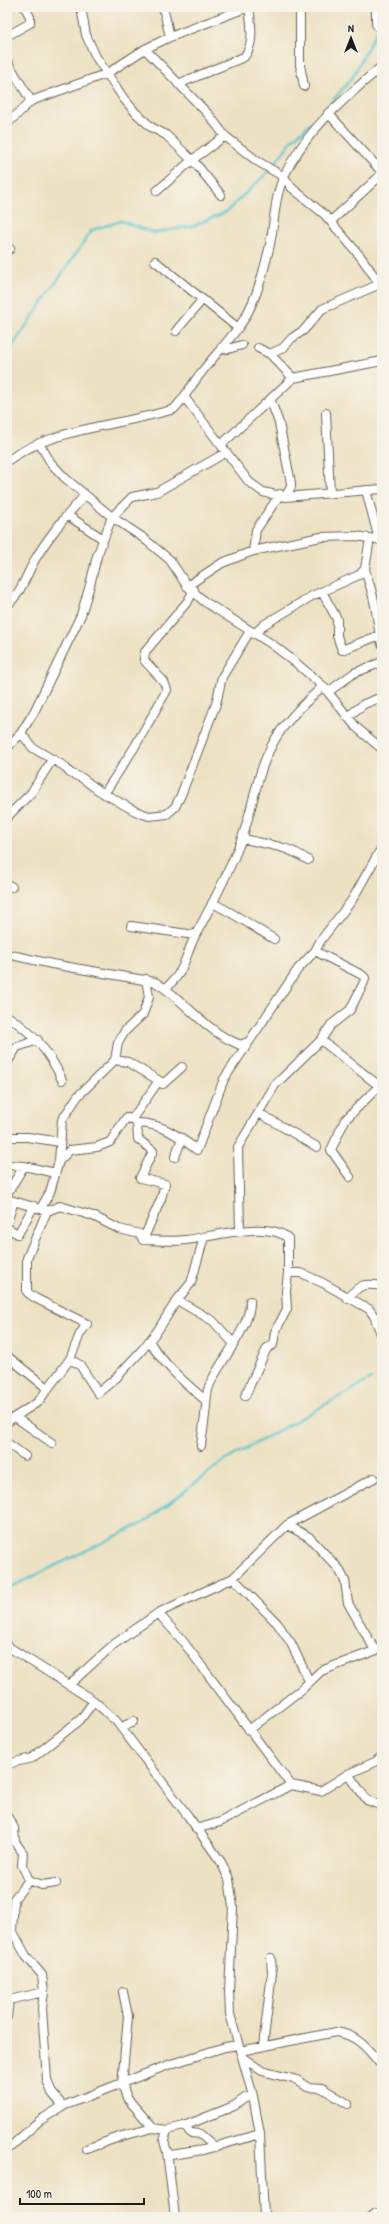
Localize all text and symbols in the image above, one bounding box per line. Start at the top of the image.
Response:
north arrow [331,18,371,58]
text: N [348,21,354,35]
scale bar [20,2180,144,2206]
text: 100 m [26,2185,52,2202]

